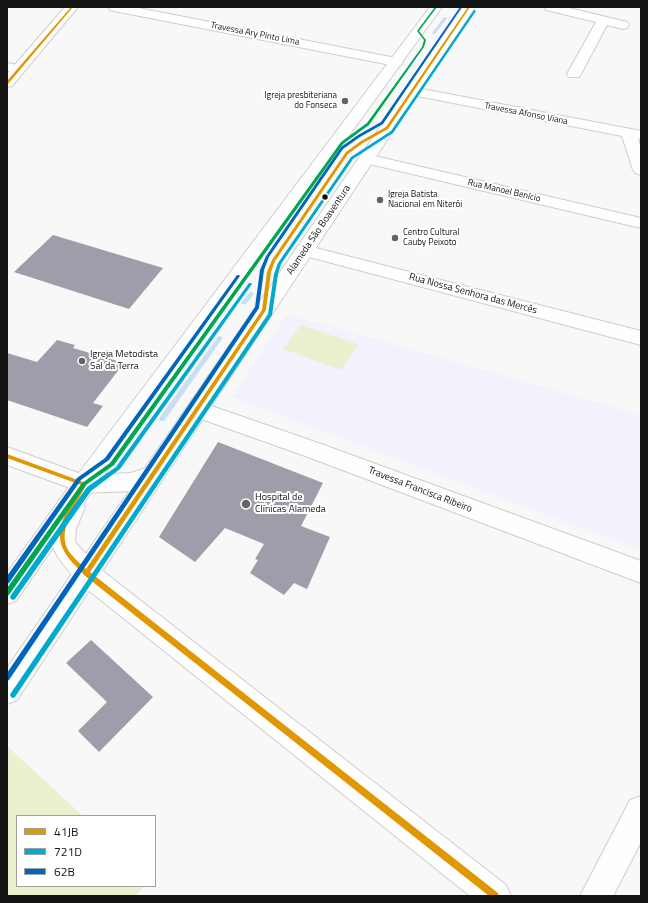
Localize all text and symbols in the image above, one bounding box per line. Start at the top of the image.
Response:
street label: Travessa Ary Pinto Lima [210,20,300,48]
place label: Igreja presbiteriana do Fonseca [264,91,337,112]
marker: Igreja presbiteriana do Fonseca [340,96,350,106]
street label: Travessa Afonso Viana [483,101,569,127]
street label: Rua Manoel Benício [466,177,542,205]
street label: Alameda São Boaventura [284,183,354,277]
place label: Igreja Batista Nacional em Niterói [388,190,462,211]
unlabelled marker [320,192,330,202]
marker: Igreja Batista Nacional em Niterói [375,195,385,205]
place label: Centro Cultural Cauby Peixoto [403,228,459,249]
marker: Centro Cultural Cauby Peixoto [390,233,400,243]
street label: Rua Nossa Senhora das Mercês [408,271,538,317]
place label: Igreja Metodista Sal da Terra [90,349,158,372]
marker: Igreja Metodista Sal da Terra [77,356,87,366]
street label: Travessa Francisca Ribeiro [366,465,474,515]
place label: Hospital de Clínicas Alameda [255,492,326,516]
marker: Hospital de Clínicas Alameda [240,498,252,510]
legend [16,815,156,887]
text: 41JB [54,822,78,841]
text: 721D [54,842,82,861]
text: 62B [54,862,75,881]

